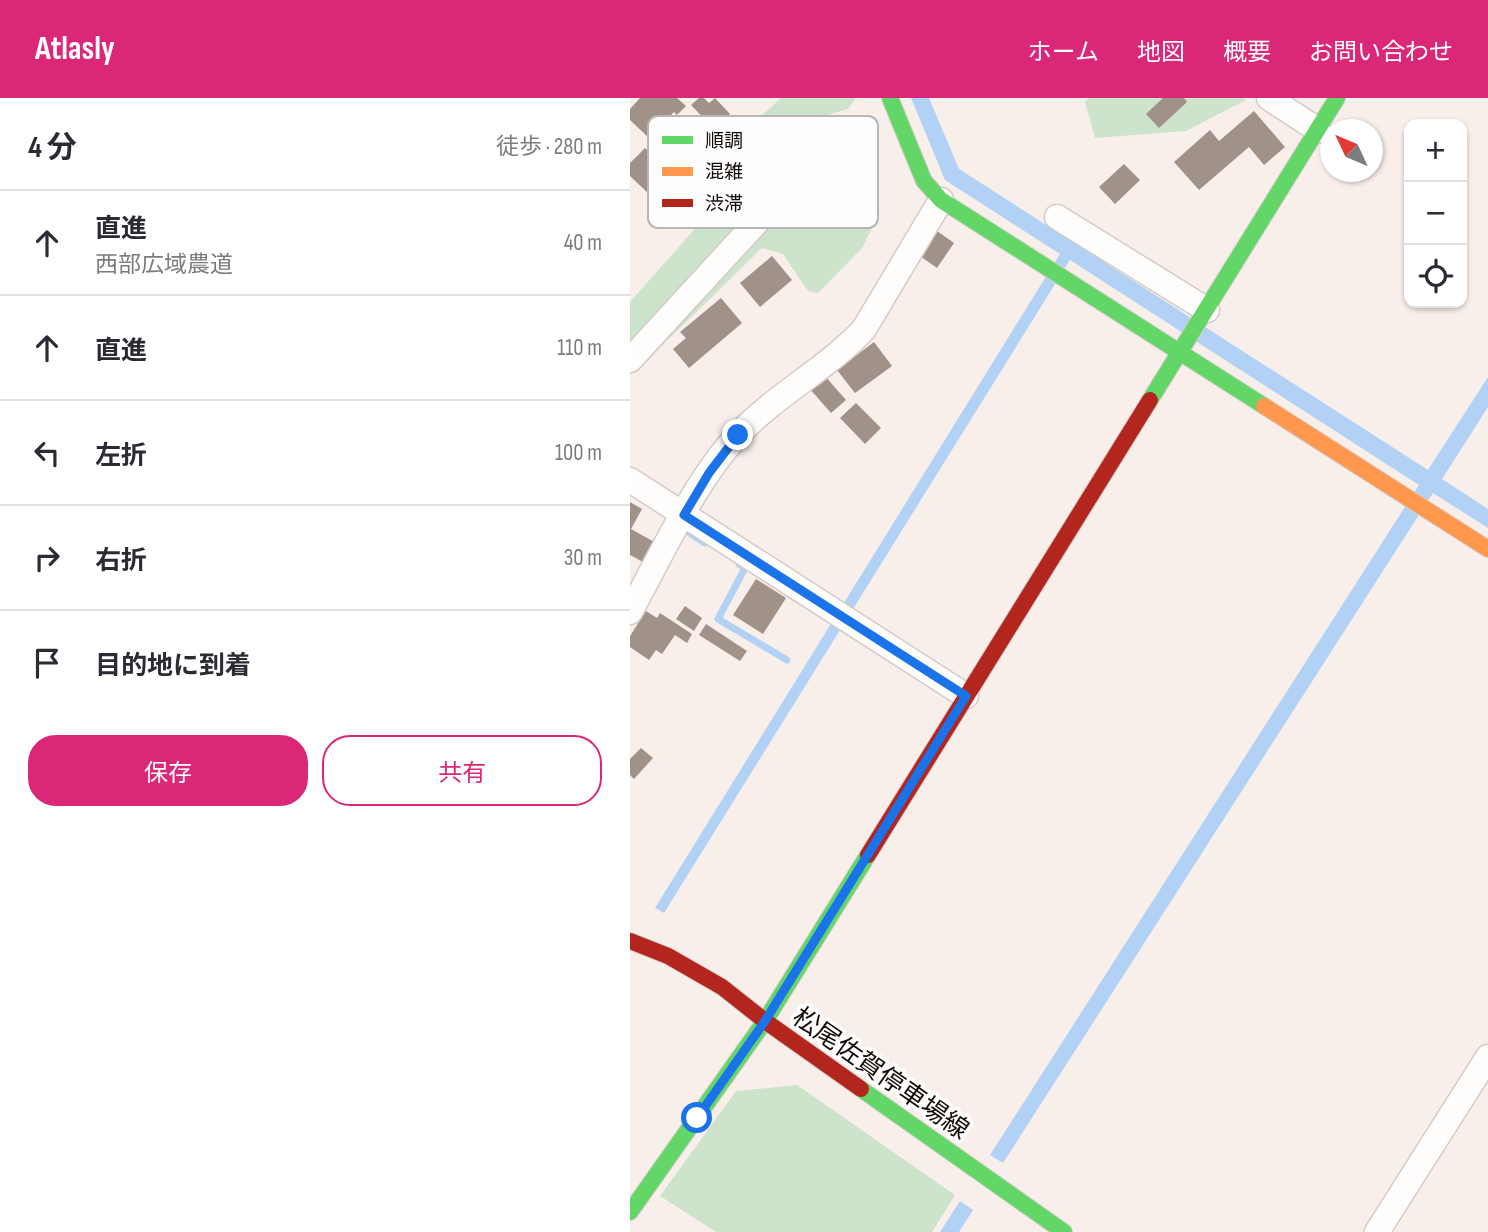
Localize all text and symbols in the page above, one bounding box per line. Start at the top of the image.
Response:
text: Atlasly [35,29,115,69]
text: ホーム [1028,38,1099,67]
text: 地図 [1137,38,1185,67]
text: 概要 [1223,38,1271,67]
text: お問い合わせ [1309,38,1453,67]
legend [648,116,878,228]
north arrow [1320,119,1383,182]
map controls [1404,119,1467,308]
button: + [1404,119,1467,182]
text: 4 分 [28,130,77,166]
text: 順調 [705,130,743,153]
text: 徒歩 · 280 m [496,133,602,161]
text: 混雑 [705,161,743,184]
button: − [1404,182,1467,245]
text: 渋滞 [705,193,743,216]
text: 直進 [95,214,147,245]
icon: ahead [28,224,66,262]
text: 40 m [564,229,602,257]
button: locate [1404,245,1467,308]
text: 西部広域農道 [95,251,233,279]
icon: ahead [28,329,66,367]
text: 110 m [557,334,602,362]
text: 直進 [95,336,147,367]
route end [722,419,753,450]
icon: left [28,434,66,472]
text: 100 m [555,439,602,467]
text: 左折 [95,441,147,472]
icon: right [28,539,66,577]
text: 30 m [564,544,602,572]
text: 右折 [95,546,147,577]
icon: arrive [28,644,66,682]
text: 目的地に到着 [95,651,251,682]
button: 保存 [28,735,308,806]
button: 共有 [322,735,602,806]
street label: 松尾佐賀停車場線 [786,1002,974,1147]
route start [681,1102,712,1133]

